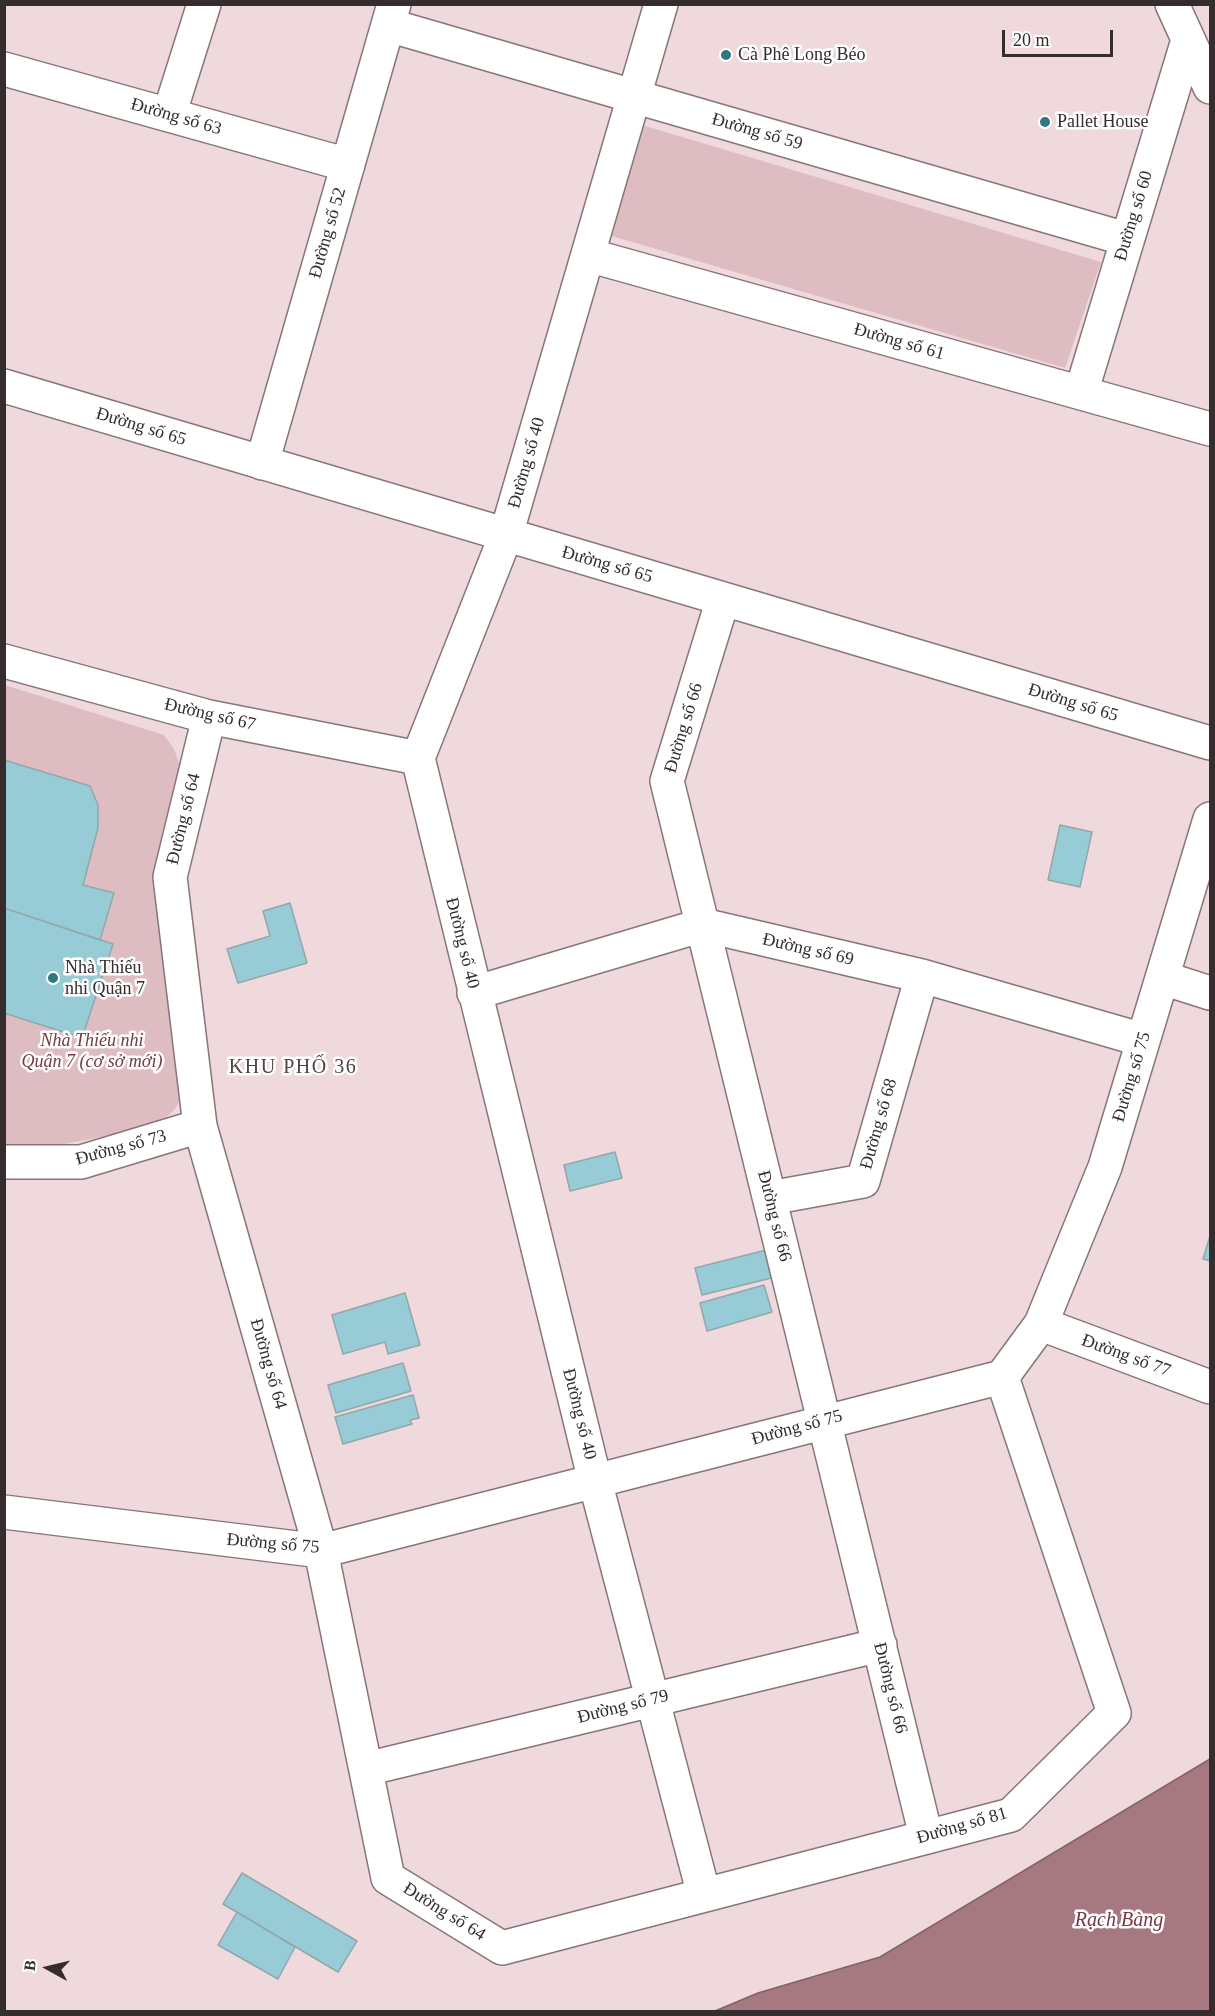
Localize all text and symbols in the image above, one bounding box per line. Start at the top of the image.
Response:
scale bar [1005,18,1116,56]
text: 20 m [1013,30,1050,50]
place label: Cà Phê Long Béo [738,44,865,66]
marker: Cà Phê Long Béo [719,48,733,62]
street label: Đường số 63 [128,94,224,140]
street label: Đường số 59 [709,109,805,155]
place label: Pallet House [1057,111,1148,133]
marker: Pallet House [1038,115,1052,129]
street label: Đường số 60 [1110,168,1158,264]
street label: Đường số 52 [305,185,351,281]
street label: Đường số 61 [851,319,947,365]
street label: Đường số 65 [93,403,189,451]
street label: Đường số 40 [504,415,550,511]
street label: Đường số 65 [559,542,655,588]
street label: Đường số 65 [1025,679,1121,727]
street label: Đường số 66 [660,680,708,776]
street label: Đường số 67 [162,694,258,736]
street label: Đường số 64 [162,771,206,867]
street label: Đường số 40 [440,895,484,991]
street label: Đường số 69 [760,929,856,971]
place label: Nhà Thiếu nhi Quận 7 [65,957,145,1000]
marker: Nhà Thiếu nhi Quận 7 [46,971,60,985]
street label: Đường số 75 [1108,1029,1156,1125]
park label: Nhà Thiếu nhi Quận 7 (cơ sở mới) [22,1030,162,1072]
district label: KHU PHỐ 36 [229,1056,357,1080]
street label: Đường số 68 [856,1076,902,1172]
street label: Đường số 73 [73,1125,169,1171]
street label: Đường số 66 [752,1168,796,1264]
street label: Đường số 64 [245,1316,291,1412]
street label: Đường số 77 [1078,1330,1174,1382]
street label: Đường số 40 [557,1366,601,1462]
street label: Đường số 75 [749,1405,845,1451]
street label: Đường số 75 [226,1529,320,1559]
street label: Đường số 66 [868,1640,912,1736]
street label: Đường số 79 [575,1685,671,1729]
street label: Đường số 81 [914,1803,1010,1849]
street label: Đường số 64 [399,1878,489,1946]
water label: Rạch Bàng [1075,1909,1163,1933]
north arrow [18,1938,78,1998]
text: B [21,1959,39,1972]

